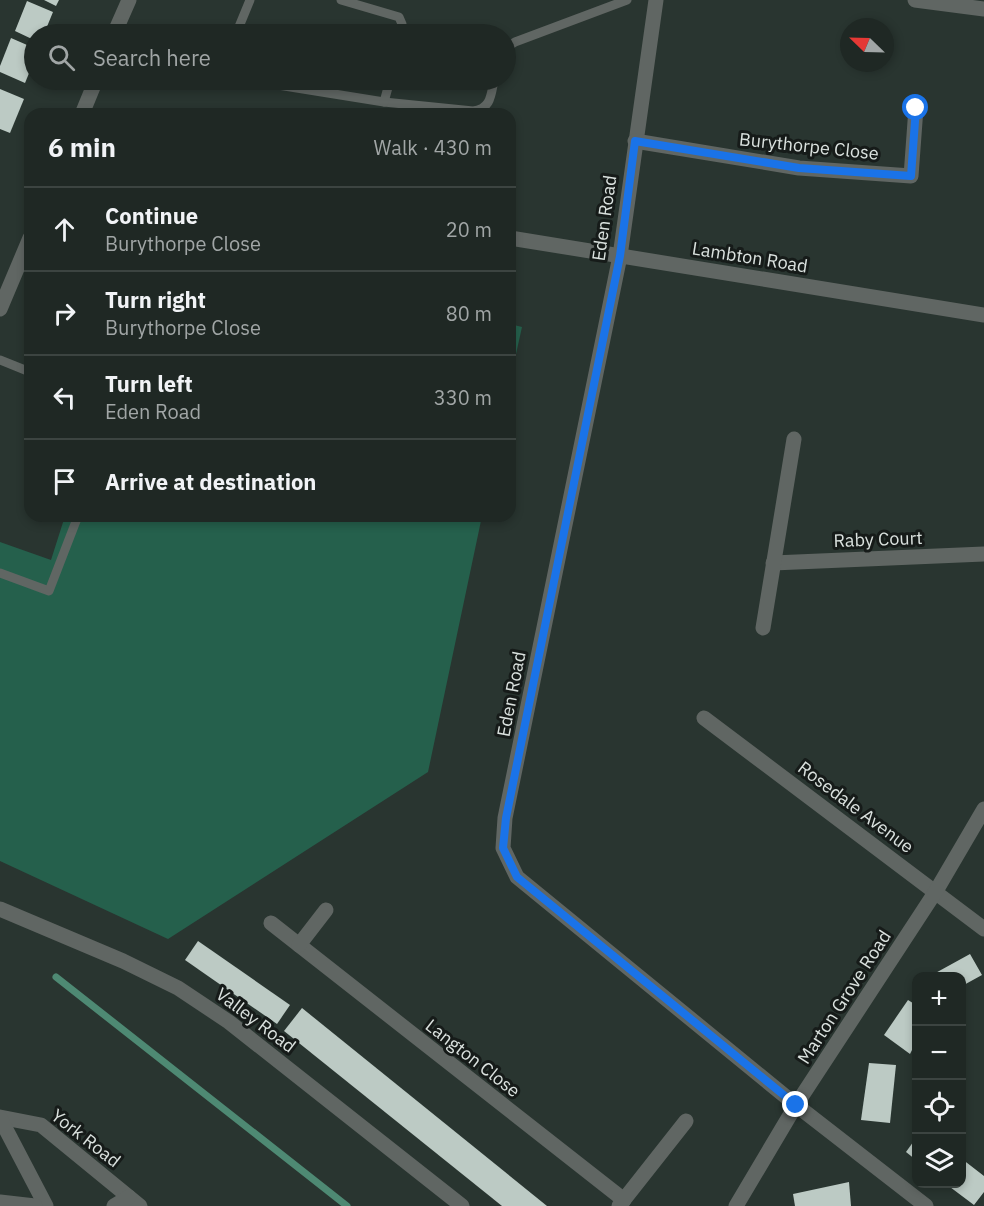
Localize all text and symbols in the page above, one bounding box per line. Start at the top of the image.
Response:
north arrow [840,18,894,72]
search box [24,24,516,90]
icon: search [45,41,78,74]
text: Search here [93,43,211,72]
route start [902,94,928,120]
street label: Burythorpe Close [738,127,880,165]
text: 6 min [48,130,116,164]
text: Walk · 430 m [374,134,492,161]
street label: Eden Road [587,174,621,262]
text: Continue [105,201,198,230]
icon: ahead [48,213,81,246]
text: 20 m [446,216,492,243]
text: Burythorpe Close [105,230,261,257]
street label: Lambton Road [690,237,810,277]
text: Turn right [105,285,206,314]
icon: right [48,297,81,330]
text: 80 m [446,300,492,327]
text: Burythorpe Close [105,314,261,341]
text: Turn left [105,369,193,398]
icon: left [48,381,81,414]
text: 330 m [434,384,492,411]
text: Eden Road [105,398,201,425]
icon: arrive [48,465,81,498]
text: Arrive at destination [105,467,316,496]
street label: Raby Court [833,526,923,552]
street label: Eden Road [491,649,531,739]
street label: Rosedale Avenue [794,756,919,858]
street label: Marton Grove Road [792,926,896,1068]
map controls [912,972,966,1188]
button: + [912,972,966,1026]
street label: Valley Road [211,982,301,1058]
street label: Langton Close [421,1014,525,1102]
button: − [912,1026,966,1080]
button: locate [912,1080,966,1134]
route end [782,1091,808,1117]
street label: York Road [47,1104,125,1172]
button: layers [912,1134,966,1188]

